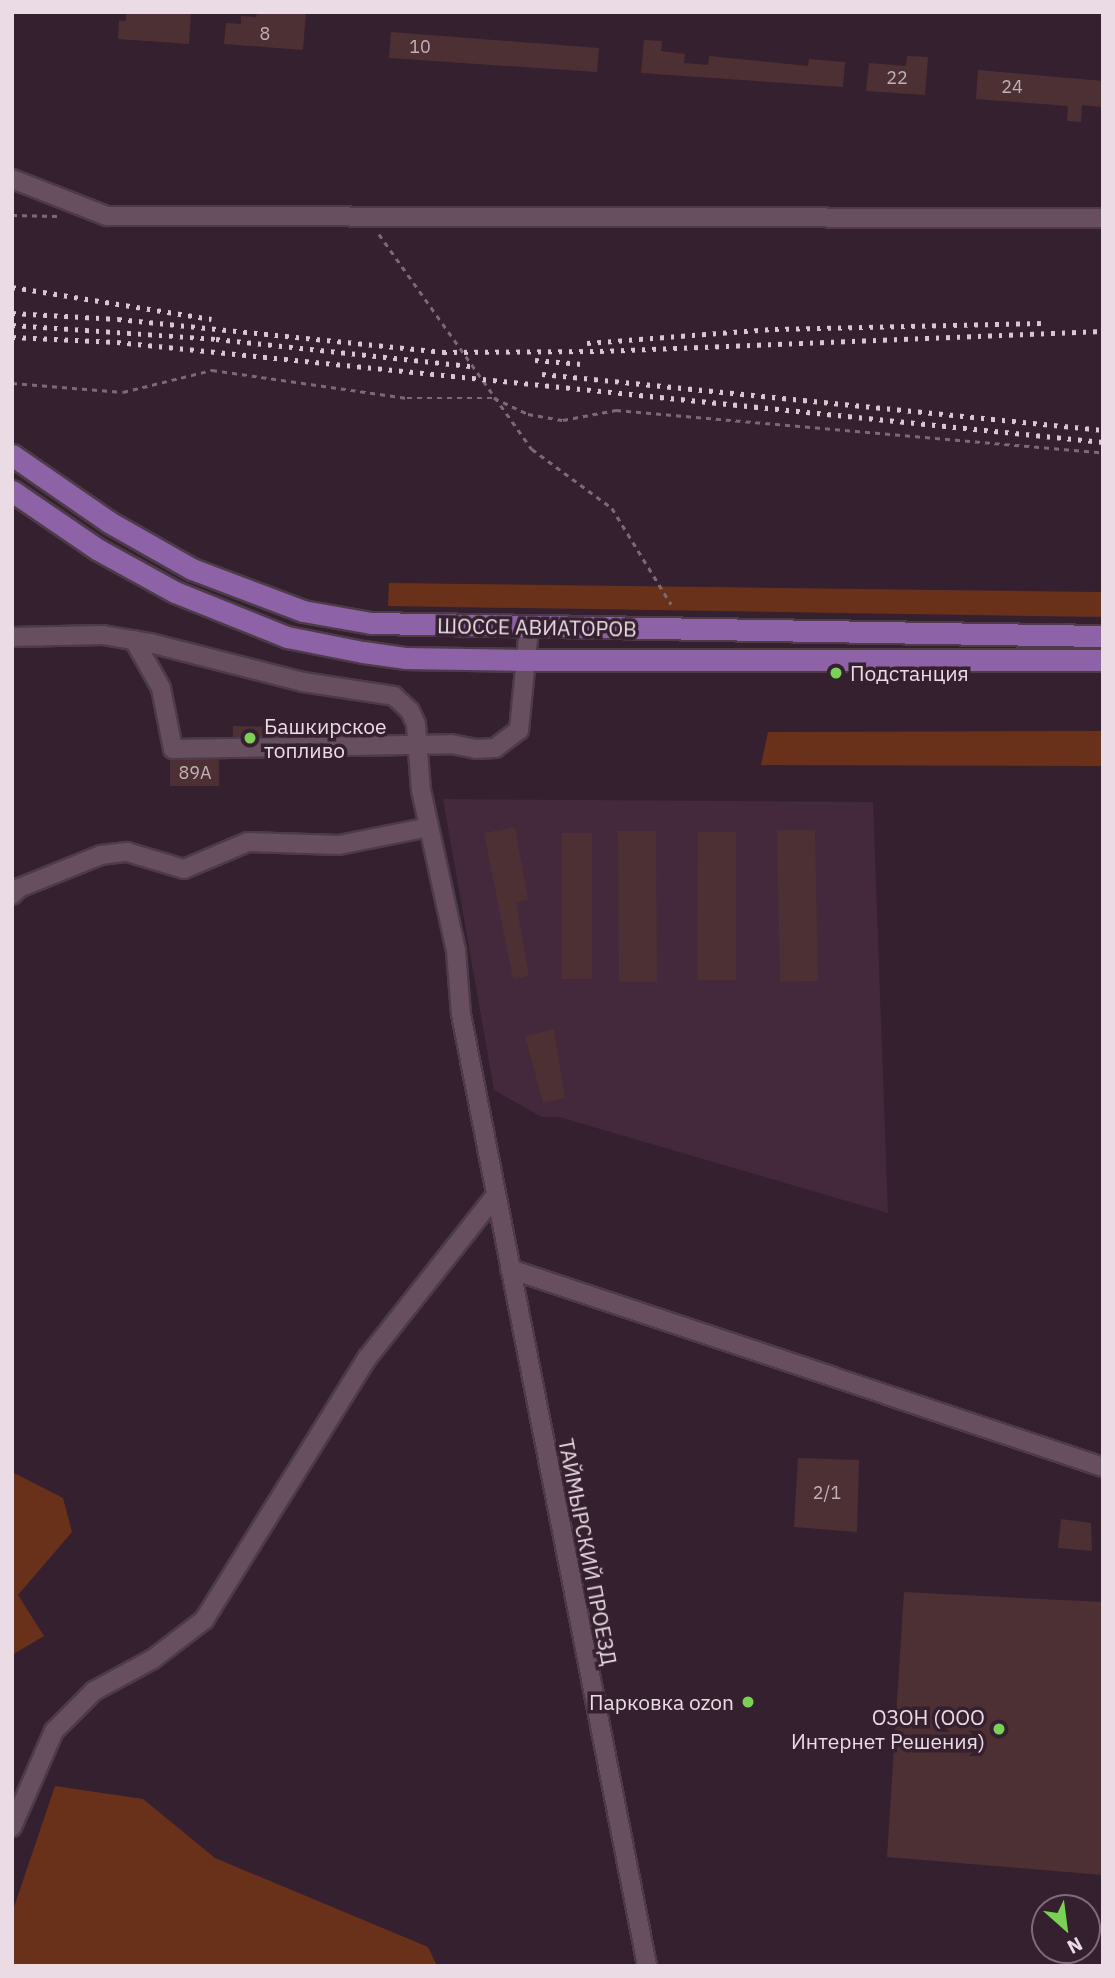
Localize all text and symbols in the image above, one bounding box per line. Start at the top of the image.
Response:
house number: 8 [260,23,270,45]
house number: 10 [409,36,431,58]
house number: 22 [886,67,908,89]
house number: 24 [1001,76,1023,98]
street label: ШОССЕ АВИАТОРОВ [437,613,637,641]
place label: Подстанция [850,660,969,686]
marker: Подстанция [828,665,844,681]
place label: Башкирское топливо [264,713,386,763]
marker: Башкирское топливо [242,730,258,746]
house number: 89А [178,762,212,784]
street label: ТАЙМЫРСКИЙ ПРОЕЗД [554,1436,622,1668]
house number: 2/1 [813,1482,841,1504]
place label: Парковка ozon [589,1689,734,1715]
marker: Парковка ozon [740,1694,756,1710]
place label: ОЗОН (ООО Интернет Решения) [791,1704,985,1754]
marker: ОЗОН (ООО Интернет Решения) [991,1721,1007,1737]
north arrow [1031,1894,1101,1964]
text: N [1063,1932,1087,1960]

